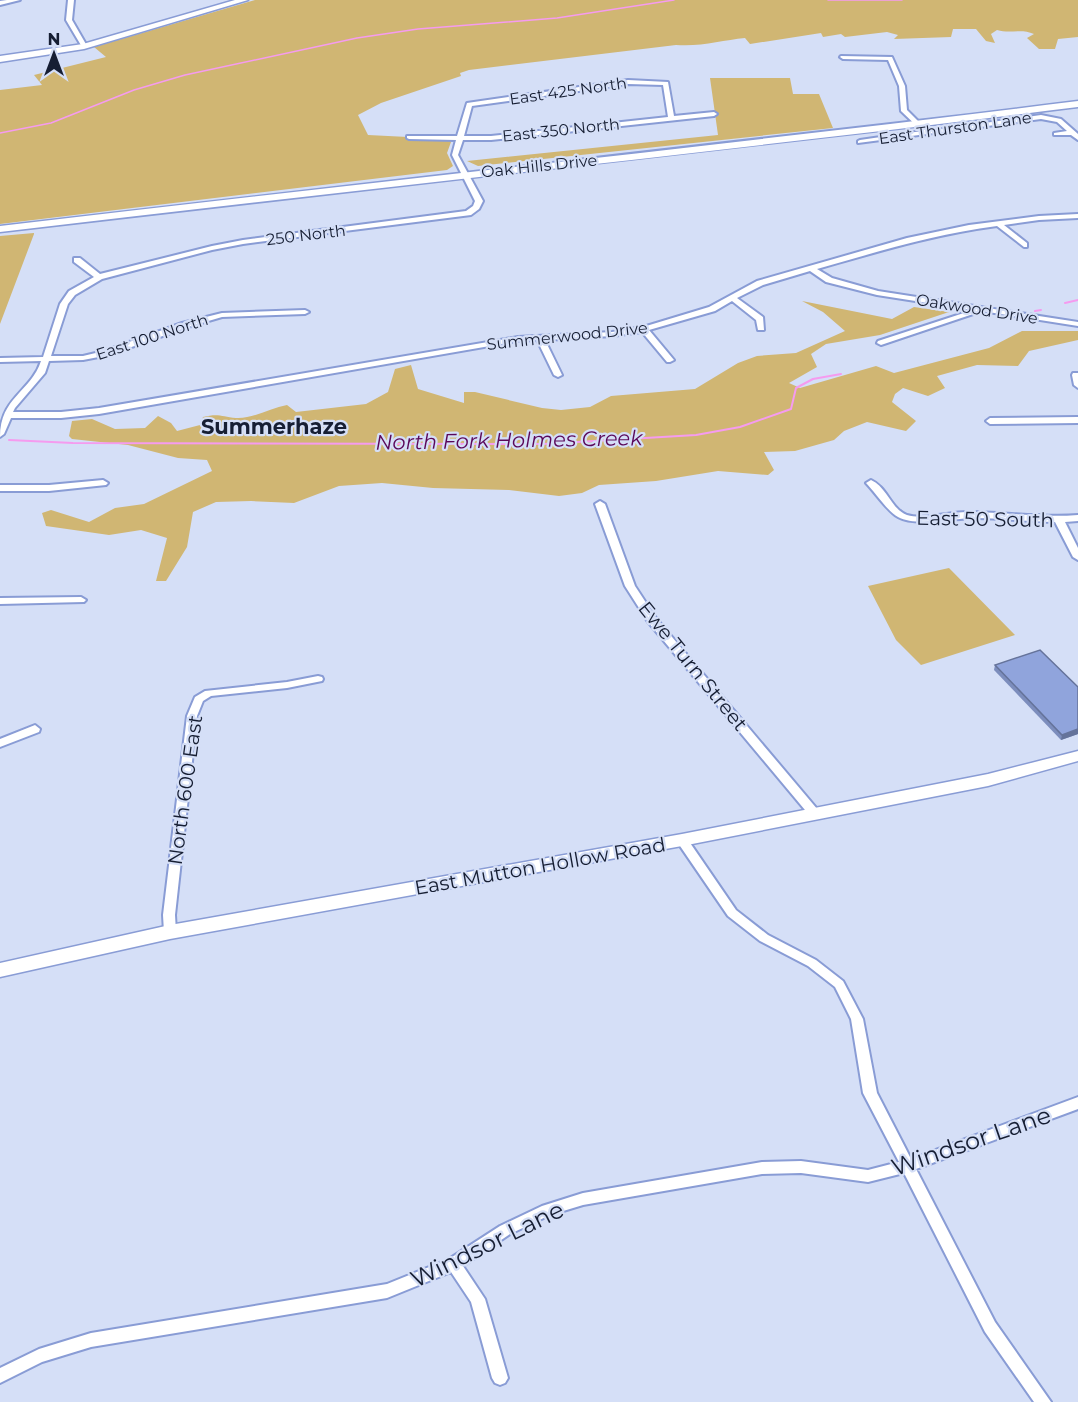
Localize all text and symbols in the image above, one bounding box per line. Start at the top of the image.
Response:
north arrow [24,24,84,84]
text: N [48,30,60,49]
street label: East 425 North [508,73,628,109]
street label: East Thurston Lane [877,108,1033,148]
street label: East 350 North [501,114,621,146]
street label: Oak Hills Drive [480,150,598,182]
street label: 250 North [265,221,347,249]
street label: Oakwood Drive [915,290,1039,328]
street label: East 100 North [94,310,210,364]
street label: Summerwood Drive [486,318,648,354]
district label: Summerhaze [201,414,347,439]
water label: North Fork Holmes Creek [375,425,644,455]
street label: East 50 South [916,506,1054,532]
street label: Ewe Turn Street [633,596,753,736]
street label: North 600 East [163,714,207,866]
street label: East Mutton Hollow Road [413,832,667,900]
street label: Windsor Lane [887,1100,1055,1182]
street label: Windsor Lane [406,1194,568,1294]

